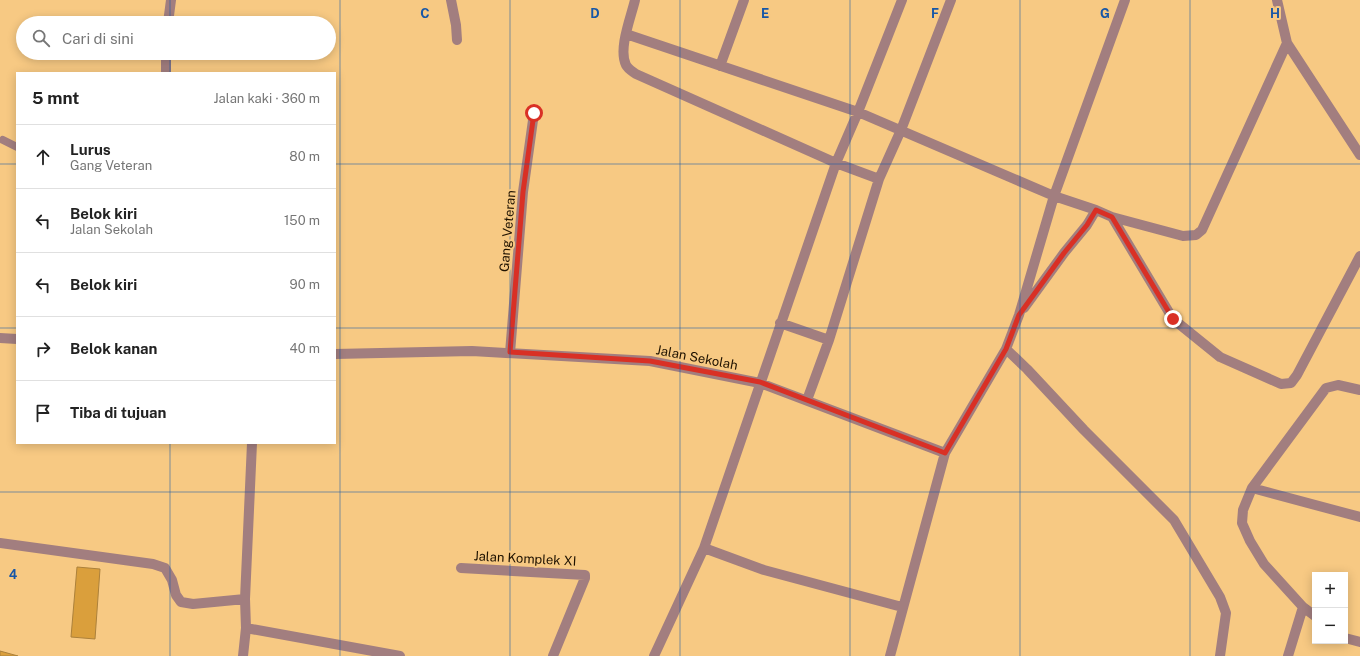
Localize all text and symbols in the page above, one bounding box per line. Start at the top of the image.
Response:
text: C [420,6,430,21]
text: D [590,6,600,21]
text: E [761,6,769,21]
text: F [931,6,939,21]
text: G [1100,6,1110,21]
text: H [1270,6,1280,21]
search box [16,16,336,60]
icon: search [30,27,52,49]
text: Cari di sini [62,30,134,47]
text: 5 mnt [32,88,79,108]
text: Jalan kaki · 360 m [214,91,320,106]
route start [525,104,543,122]
text: Lurus [70,141,111,158]
icon: ahead [32,146,54,168]
text: 80 m [289,149,320,164]
text: Gang Veteran [70,158,152,173]
street label: Gang Veteran [496,189,519,273]
text: Belok kiri [70,205,137,222]
icon: left [32,210,54,232]
text: 150 m [284,213,320,228]
text: Jalan Sekolah [70,222,153,237]
icon: left [32,274,54,296]
text: Belok kiri [70,276,137,293]
text: 90 m [290,277,320,292]
route end [1164,310,1182,328]
icon: right [32,338,54,360]
text: Belok kanan [70,340,157,357]
text: 40 m [289,341,320,356]
street label: Jalan Sekolah [655,342,739,373]
icon: arrive [32,402,54,424]
text: Tiba di tujuan [70,404,166,421]
street label: Jalan Komplek XI [473,548,577,569]
text: 4 [9,567,18,582]
map controls [1312,572,1348,644]
button: + [1312,572,1348,608]
button: − [1312,608,1348,644]

